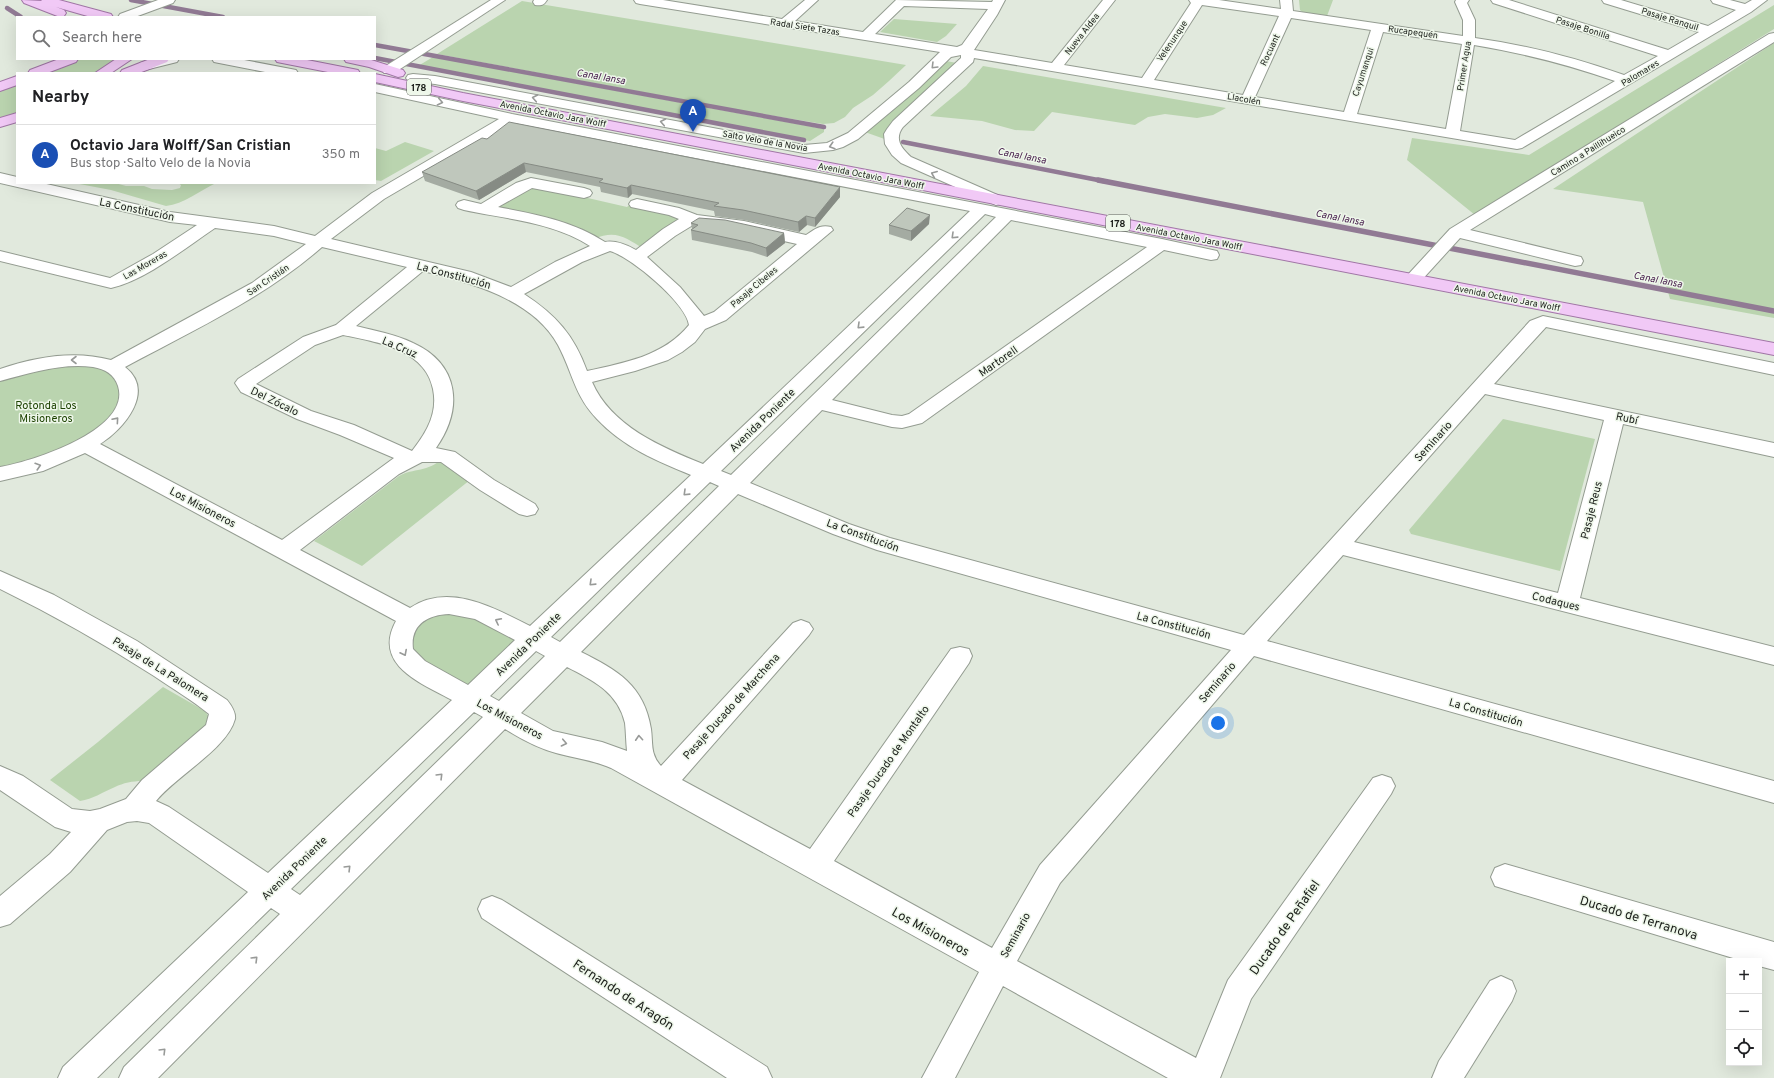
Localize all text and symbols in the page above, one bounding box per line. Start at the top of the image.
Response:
street label: Pasaje Ranquil [1640,6,1700,33]
street label: Nueva Aldea [1063,11,1102,57]
street label: Pasaje Bonilla [1554,15,1612,42]
search box [16,16,376,60]
street label: Radal Siete Tazas [769,17,840,38]
street label: Velenunque [1155,18,1190,64]
street label: Rucapequén [1387,24,1439,41]
icon: search [30,27,52,49]
text: Search here [62,29,142,48]
street label: Rocuant [1258,33,1283,68]
street label: Primer Agua [1455,40,1474,92]
street label: Cayumanqui [1350,46,1377,98]
street label: Palomares [1619,58,1661,89]
one-way arrow [931,61,939,69]
water label: Canal Iansa [575,67,627,88]
road number: 178 [407,79,431,95]
text: Nearby [32,87,89,109]
street label: Llacolén [1226,91,1262,108]
one-way arrow [532,95,539,103]
one-way arrow [437,98,444,106]
street label: Avenida Octavio Jara Wolff [499,99,607,130]
pin: A [680,99,706,132]
one-way arrow [660,119,666,127]
street label: Camino a Paillihueico [1549,124,1628,179]
street label: Salto Velo de la Novia [722,129,809,154]
text: Octavio Jara Wolff/San Cristian [70,137,291,156]
one-way arrow [829,141,836,150]
water label: Canal Iansa [996,145,1048,168]
text: A [40,147,50,163]
text: 350 m [322,147,360,163]
text: Bus stop · Salto Velo de la Novia [70,156,251,172]
street label: Avenida Octavio Jara Wolff [817,161,925,192]
one-way arrow [931,171,939,179]
street label: La Constitución [98,195,176,225]
water label: Canal Iansa [1314,207,1366,230]
road number: 178 [1106,215,1130,231]
street label: Avenida Octavio Jara Wolff [1135,222,1243,253]
one-way arrow [951,231,959,239]
street label: Las Moreras [121,248,169,282]
street label: La Constitución [415,259,492,293]
street label: San Cristián [245,262,291,299]
street label: Pasaje Cibeles [729,264,780,310]
water label: Canal Iansa [1632,269,1684,292]
street label: Avenida Octavio Jara Wolff [1453,283,1561,314]
one-way arrow [857,321,865,329]
street label: La Cruz [380,334,420,362]
street label: Martorell [976,343,1021,380]
one-way arrow [71,356,77,364]
street label: Del Zócalo [248,384,301,420]
street label: Avenida Poniente [727,386,799,456]
park label: Rotonda Los Misioneros [15,399,77,426]
street label: Rubí [1614,410,1640,428]
one-way arrow [111,417,119,425]
street label: Seminario [1412,418,1456,465]
one-way arrow [34,462,41,471]
street label: Pasaje Reus [1578,480,1606,541]
street label: Los Misioneros [167,485,238,531]
one-way arrow [683,488,690,495]
street label: La Constitución [824,516,901,556]
one-way arrow [589,578,596,585]
street label: Codaques [1530,589,1581,615]
street label: La Constitución [1135,609,1212,643]
street label: Avenida Poniente [493,610,565,680]
one-way arrow [495,618,503,626]
street label: Pasaje de La Palomera [110,635,211,705]
one-way arrow [399,649,407,656]
street label: Pasaje Ducado de Marchena [680,651,783,763]
street label: Seminario [1196,659,1239,706]
street label: La Constitución [1447,696,1524,730]
street label: Los Misioneros [474,697,545,743]
street label: Pasaje Ducado de Montalto [845,703,933,820]
your location [1208,713,1228,733]
one-way arrow [634,735,643,741]
one-way arrow [561,739,567,747]
one-way arrow [435,773,443,781]
street label: Avenida Poniente [259,834,331,904]
one-way arrow [343,865,351,872]
street label: Ducado de Peñafiel [1247,878,1324,979]
street label: Ducado de Terranova [1578,893,1699,944]
street label: Los Misioneros [888,905,972,961]
street label: Seminario [998,910,1034,961]
one-way arrow [251,956,258,964]
street label: Fernando de Aragón [569,957,676,1034]
map controls [1726,958,1762,1066]
button: + [1726,958,1762,994]
button: − [1726,994,1762,1030]
button: locate [1726,1030,1762,1066]
one-way arrow [158,1048,166,1055]

